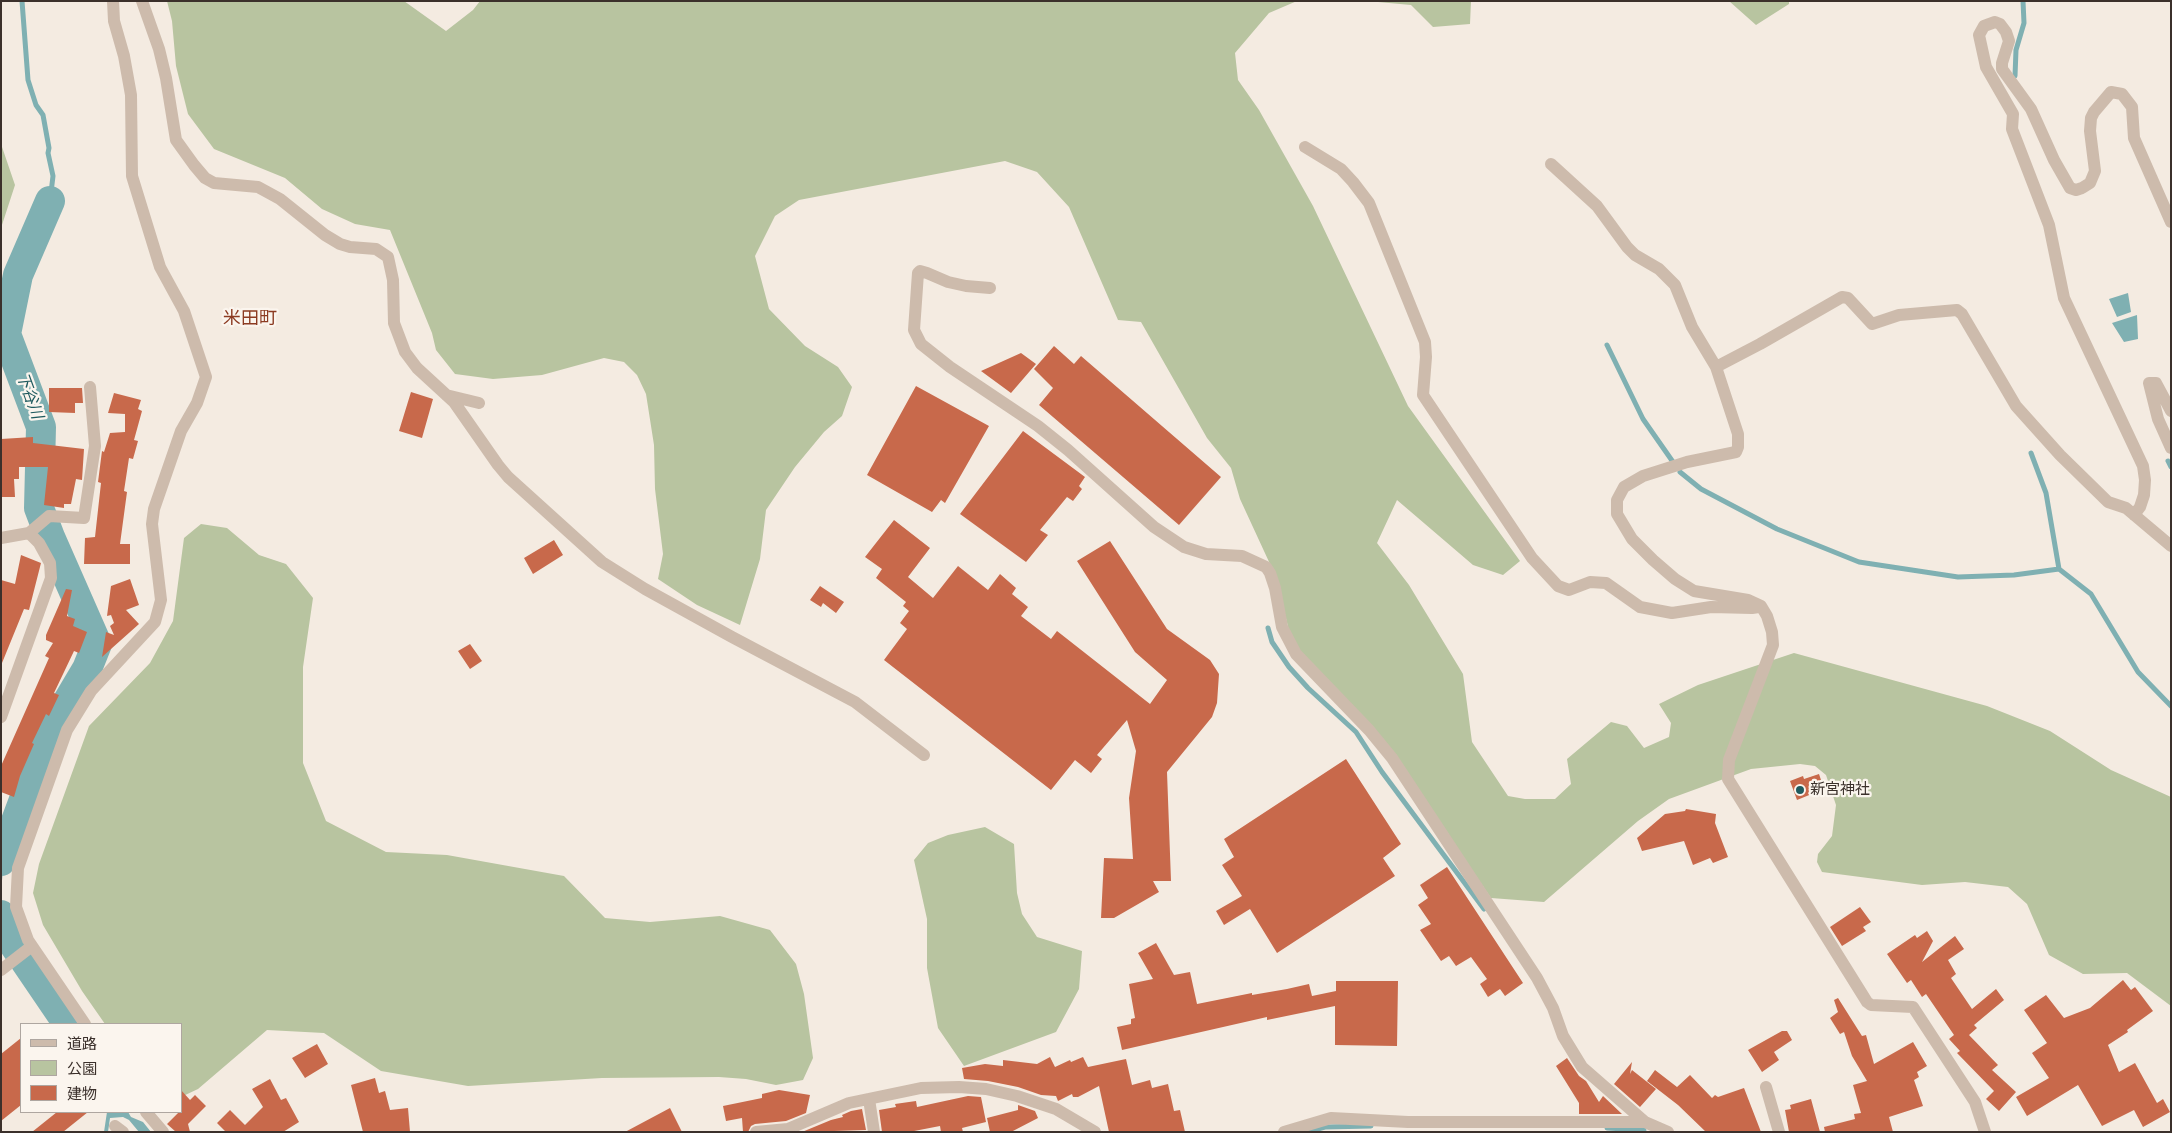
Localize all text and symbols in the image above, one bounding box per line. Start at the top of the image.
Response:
district label: 米田町 [223,308,277,330]
water label: 下谷川 [12,370,46,422]
place label: 新宮神社 [1810,781,1870,799]
marker: 新宮神社 [1794,784,1806,796]
legend [20,1023,182,1113]
text: 道路 [67,1034,97,1054]
text: 公園 [67,1059,97,1079]
text: 建物 [67,1084,97,1104]

